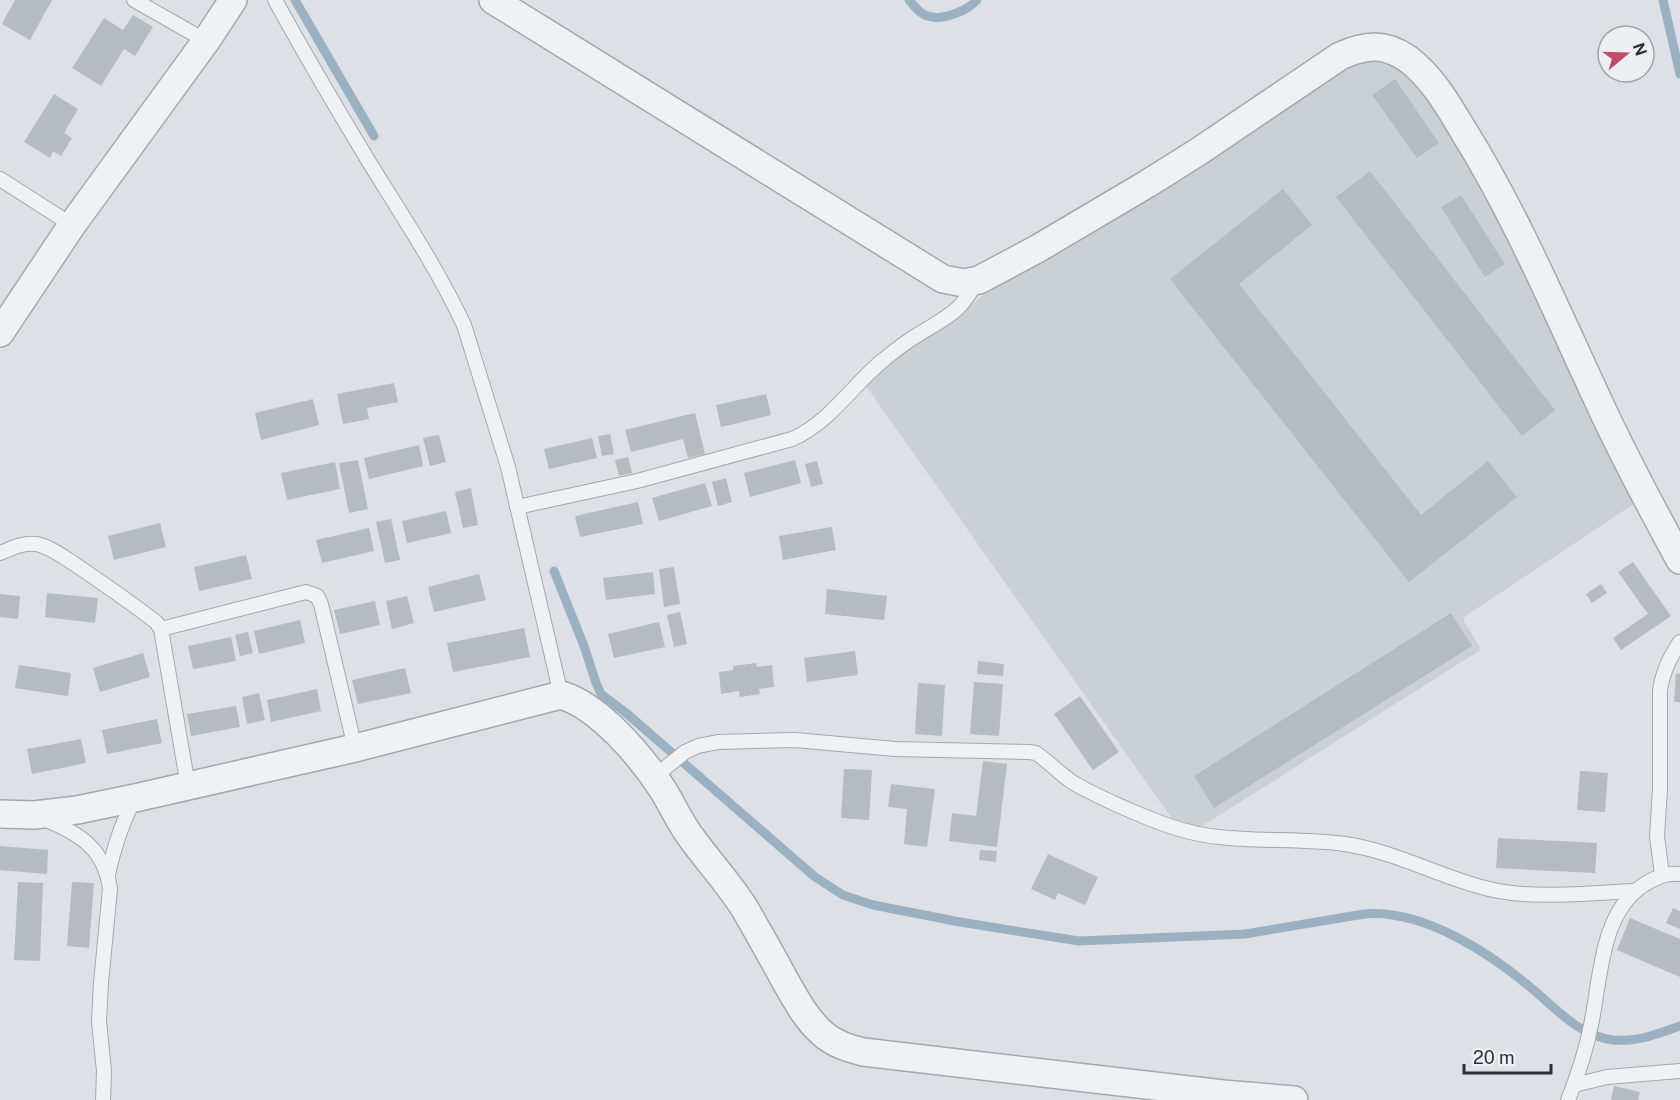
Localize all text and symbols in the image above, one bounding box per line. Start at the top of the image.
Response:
north arrow [1596,24,1656,84]
text: N [1629,40,1651,58]
scale bar [1464,1037,1551,1075]
text: 20 m [1473,1047,1515,1068]

